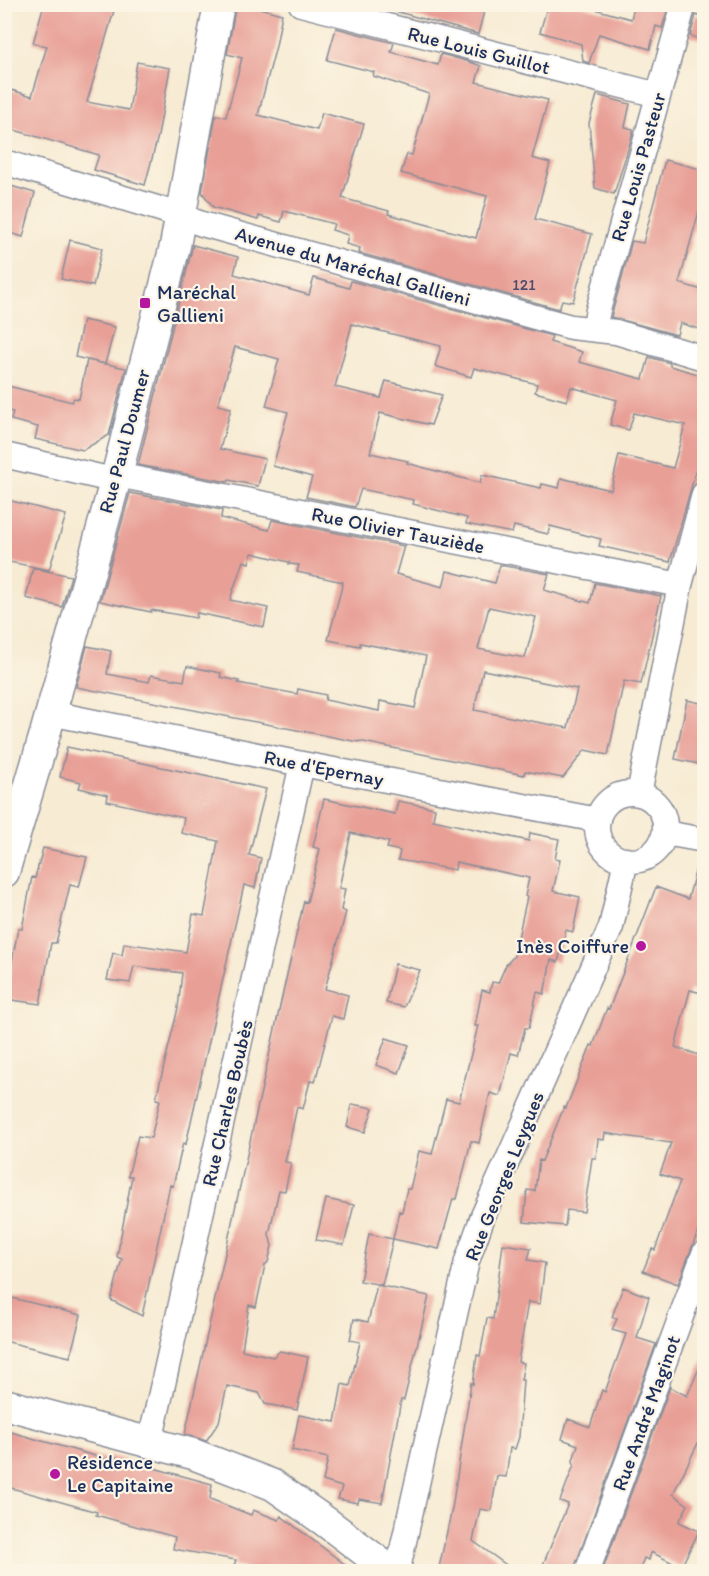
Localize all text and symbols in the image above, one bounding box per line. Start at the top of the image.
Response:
street label: Rue Louis Guillot [405,21,553,79]
street label: Rue Louis Pasteur [605,90,671,244]
street label: Avenue du Maréchal Gallieni [233,221,473,311]
house number: 121 [512,275,536,294]
place label: Maréchal Gallieni [157,280,236,327]
marker: Maréchal Gallieni [138,296,152,310]
street label: Rue Paul Doumer [93,366,155,516]
street label: Rue Olivier Tauziède [310,501,486,559]
street label: Rue d'Epernay [262,745,387,791]
place label: Inès Coiffure [516,934,629,958]
marker: Inès Coiffure [634,939,648,953]
street label: Rue Charles Boubès [196,1017,258,1189]
street label: Rue Georges Leygues [459,1088,549,1264]
street label: Rue André Maginot [607,1332,685,1494]
place label: Résidence Le Capitaine [67,1450,174,1497]
marker: Résidence Le Capitaine [48,1467,62,1481]

